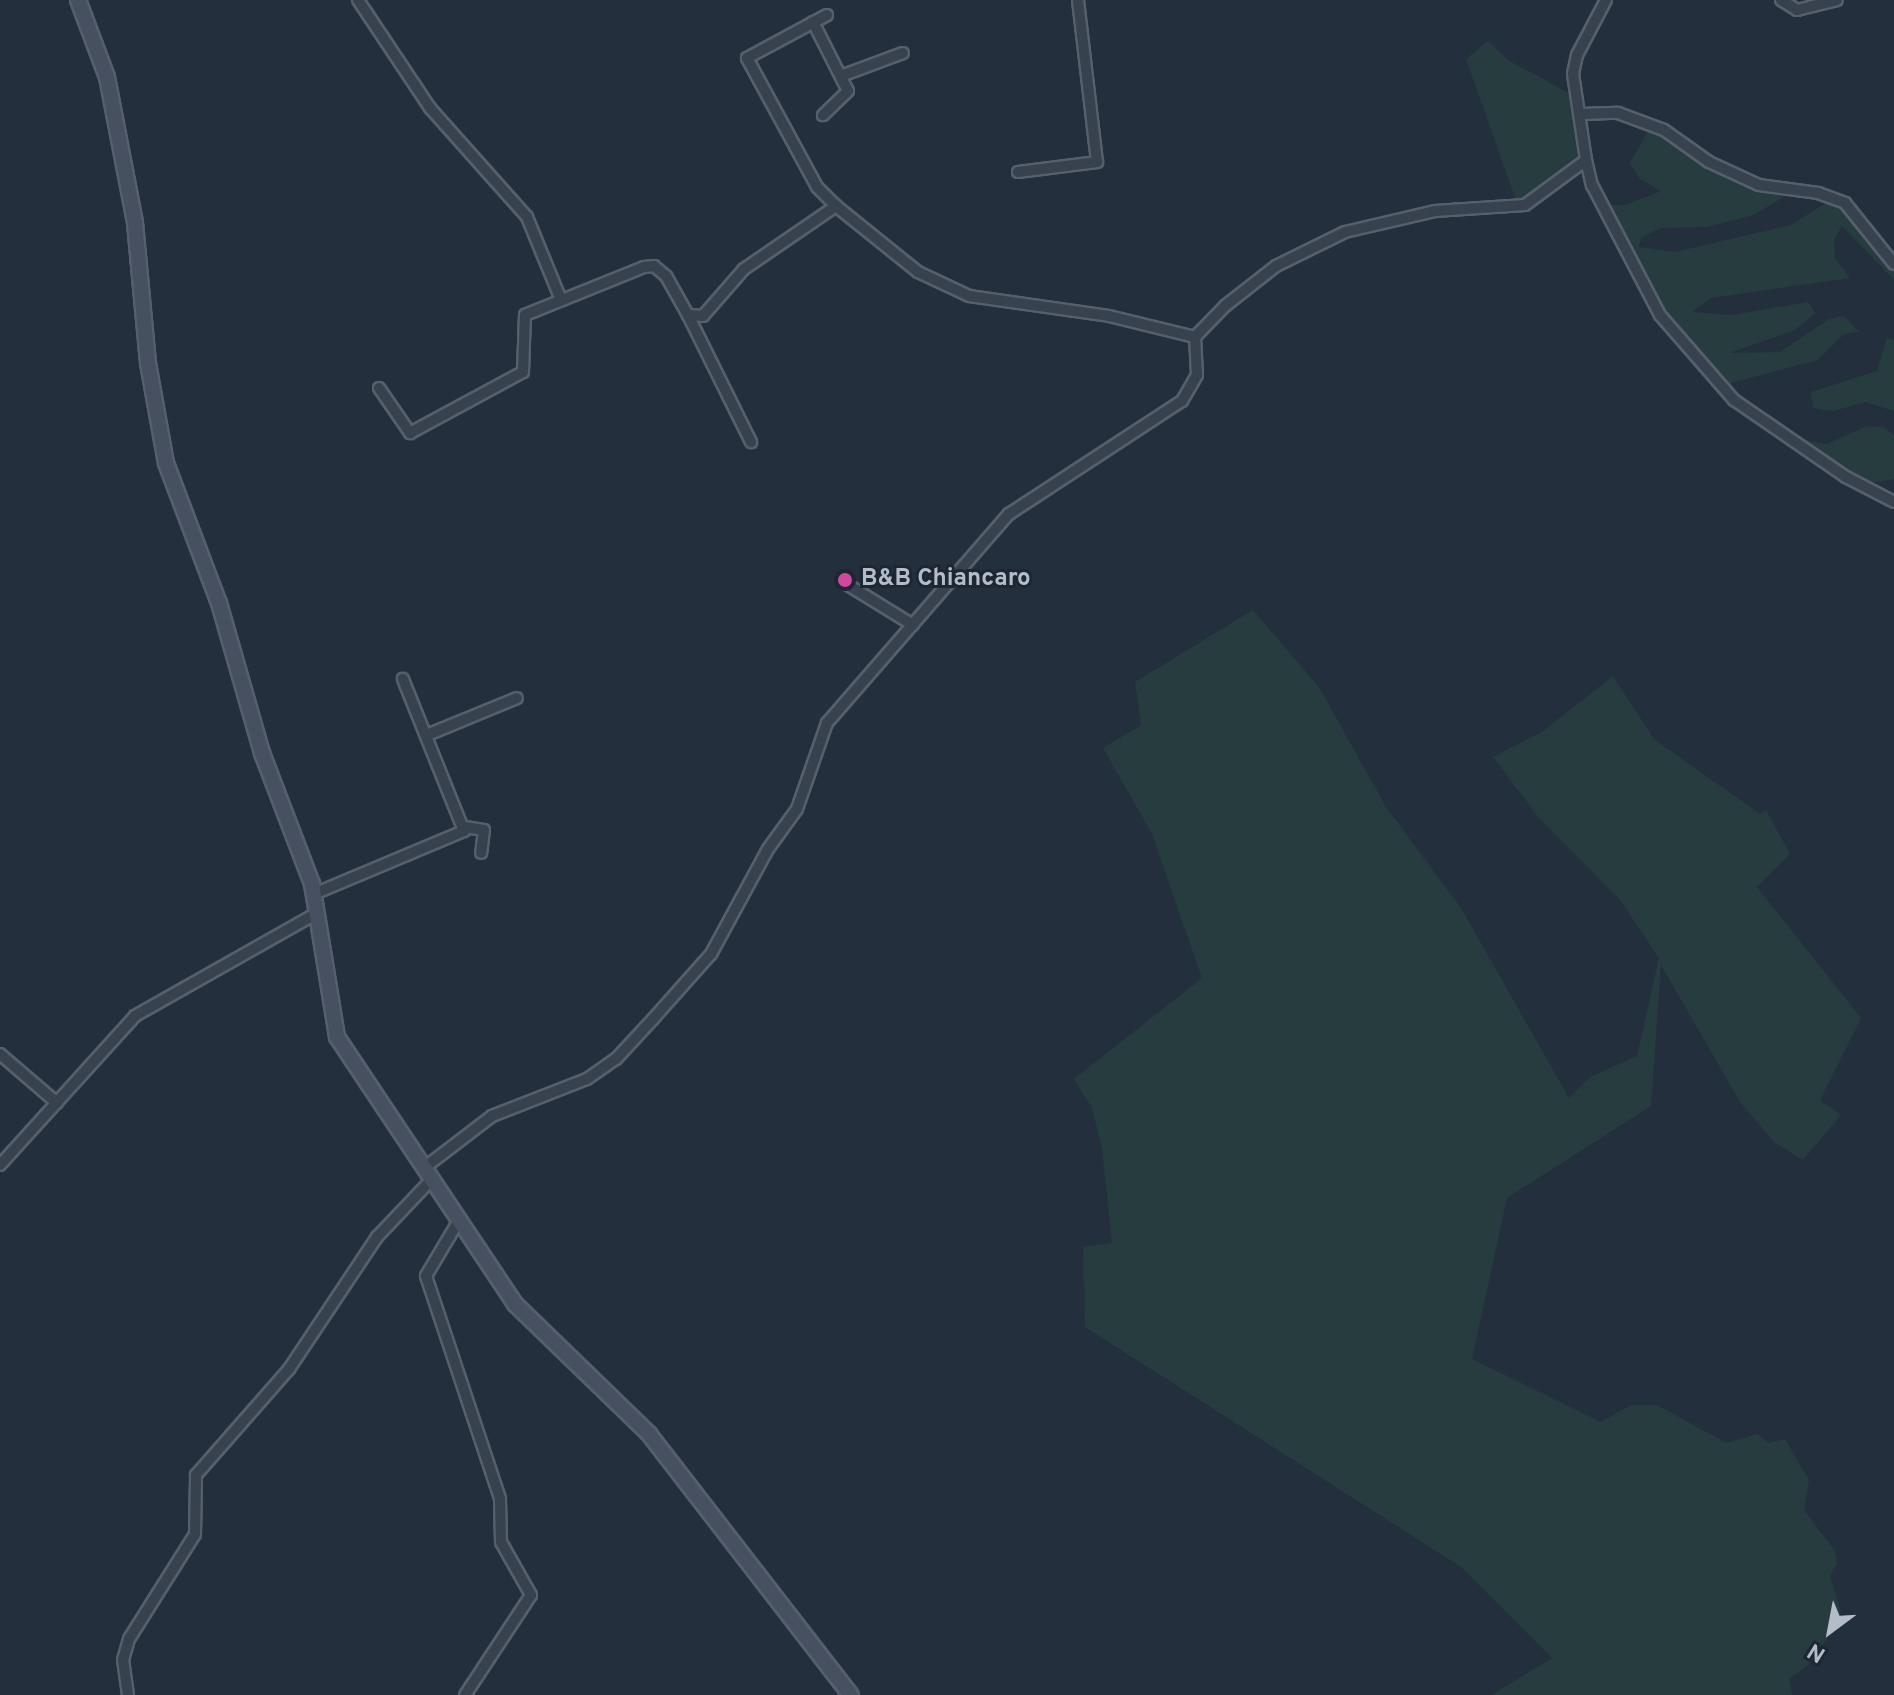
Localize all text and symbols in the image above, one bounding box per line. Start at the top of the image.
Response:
place label: B&B Chiancaro [861,566,1031,594]
marker: B&B Chiancaro [836,571,854,589]
north arrow [1790,1591,1870,1671]
text: N [1803,1636,1831,1667]

